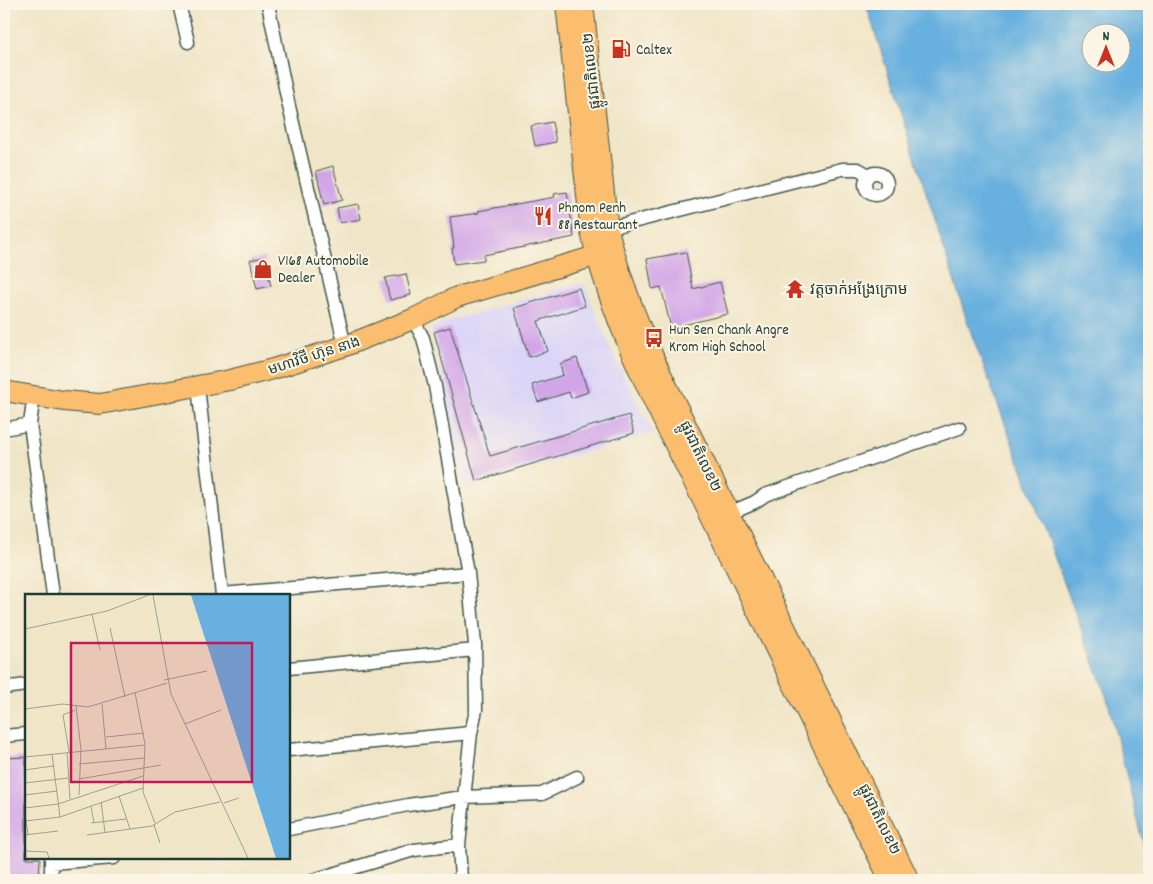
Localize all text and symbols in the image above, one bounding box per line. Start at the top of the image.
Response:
north arrow [1080,22,1130,72]
text: N [1103,27,1110,47]
street label: ផ្លូវជាតិលេខ២ [578,31,608,110]
fuel station icon: Caltex [610,38,632,60]
place label: Caltex [636,40,672,62]
place label: Phnom Penh 88 Restaurant [558,198,638,237]
restaurant icon: Phnom Penh 88 Restaurant [532,205,554,227]
place label: V168 Automobile Dealer [278,251,369,290]
shop icon: V168 Automobile Dealer [252,258,274,280]
temple icon: វត្តចាក់អង្រែក្រោម [784,278,806,300]
place label: វត្តចាក់អង្រែក្រោម [810,280,908,302]
place label: Hun Sen Chank Angre Krom High School [669,320,789,359]
bus stop icon: Hun Sen Chank Angre Krom High School [643,327,665,349]
street label: មហាវិថី ហ៊ុន នាង [265,331,364,382]
street label: ផ្លូវជាតិលេខ២ [672,418,726,496]
inset map [25,594,290,859]
street label: ផ្លូវជាតិលេខ២ [851,781,905,859]

